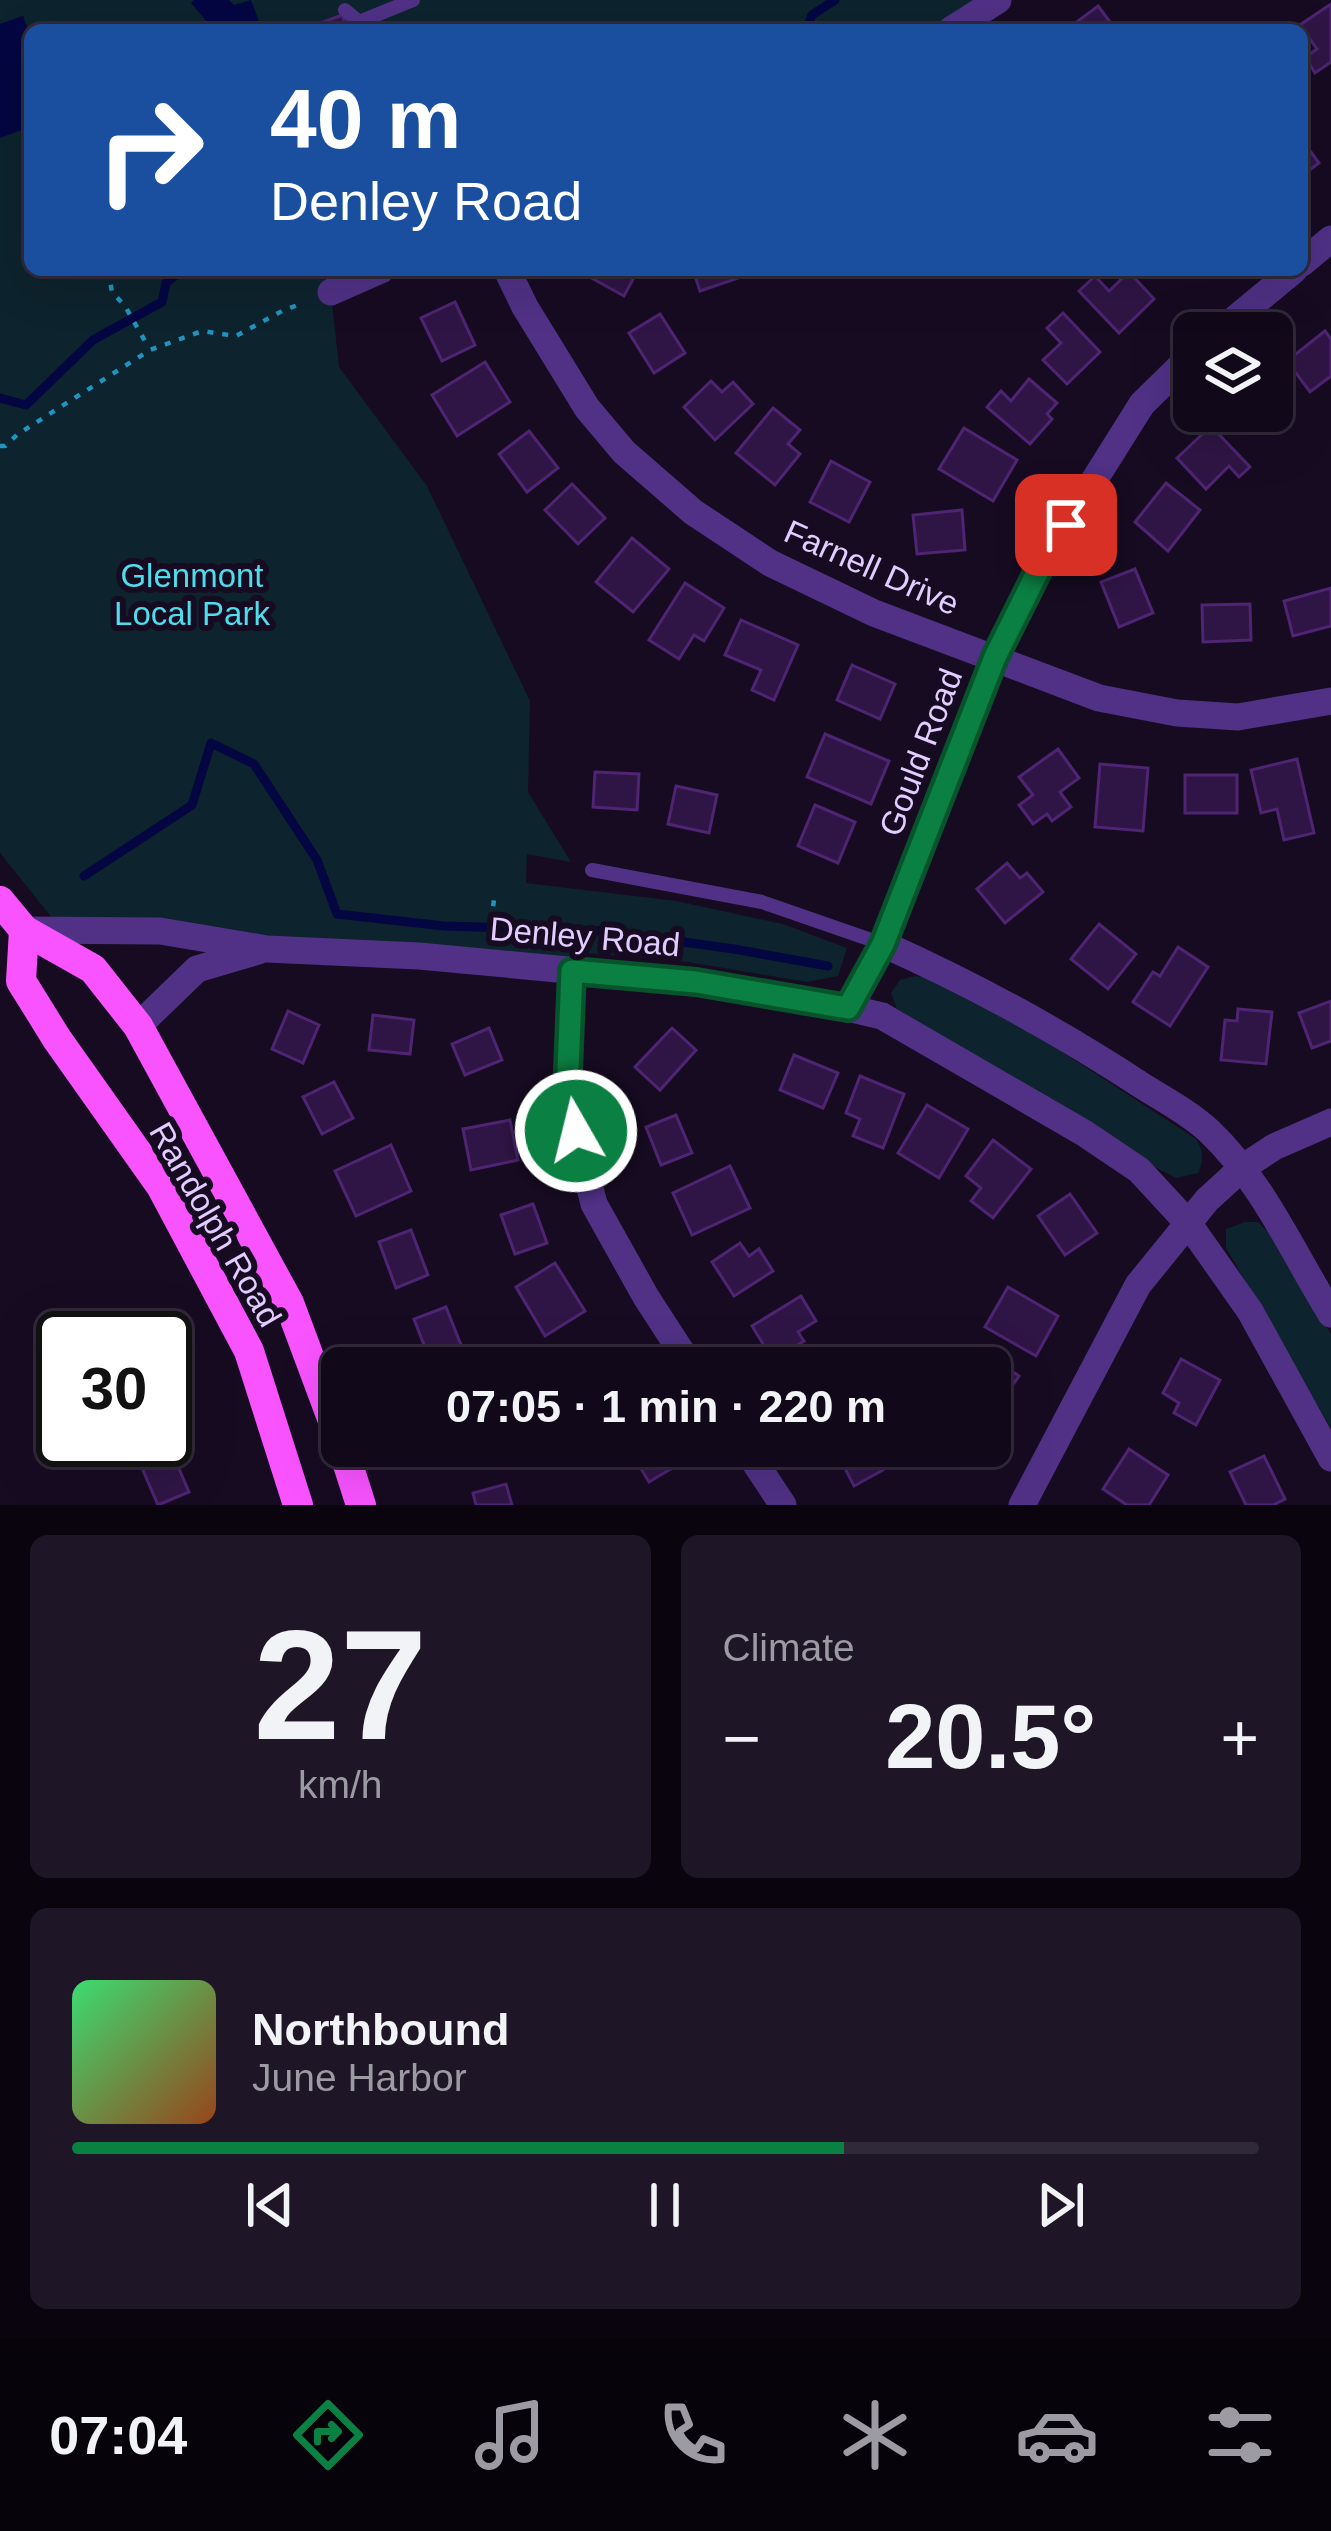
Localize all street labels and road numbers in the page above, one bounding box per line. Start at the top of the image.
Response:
street label: Farnell Drive [779,513,965,622]
street label: Gould Road [872,663,969,841]
street label: Denley Road [488,910,682,963]
street label: Randolph Road [142,1116,289,1333]

